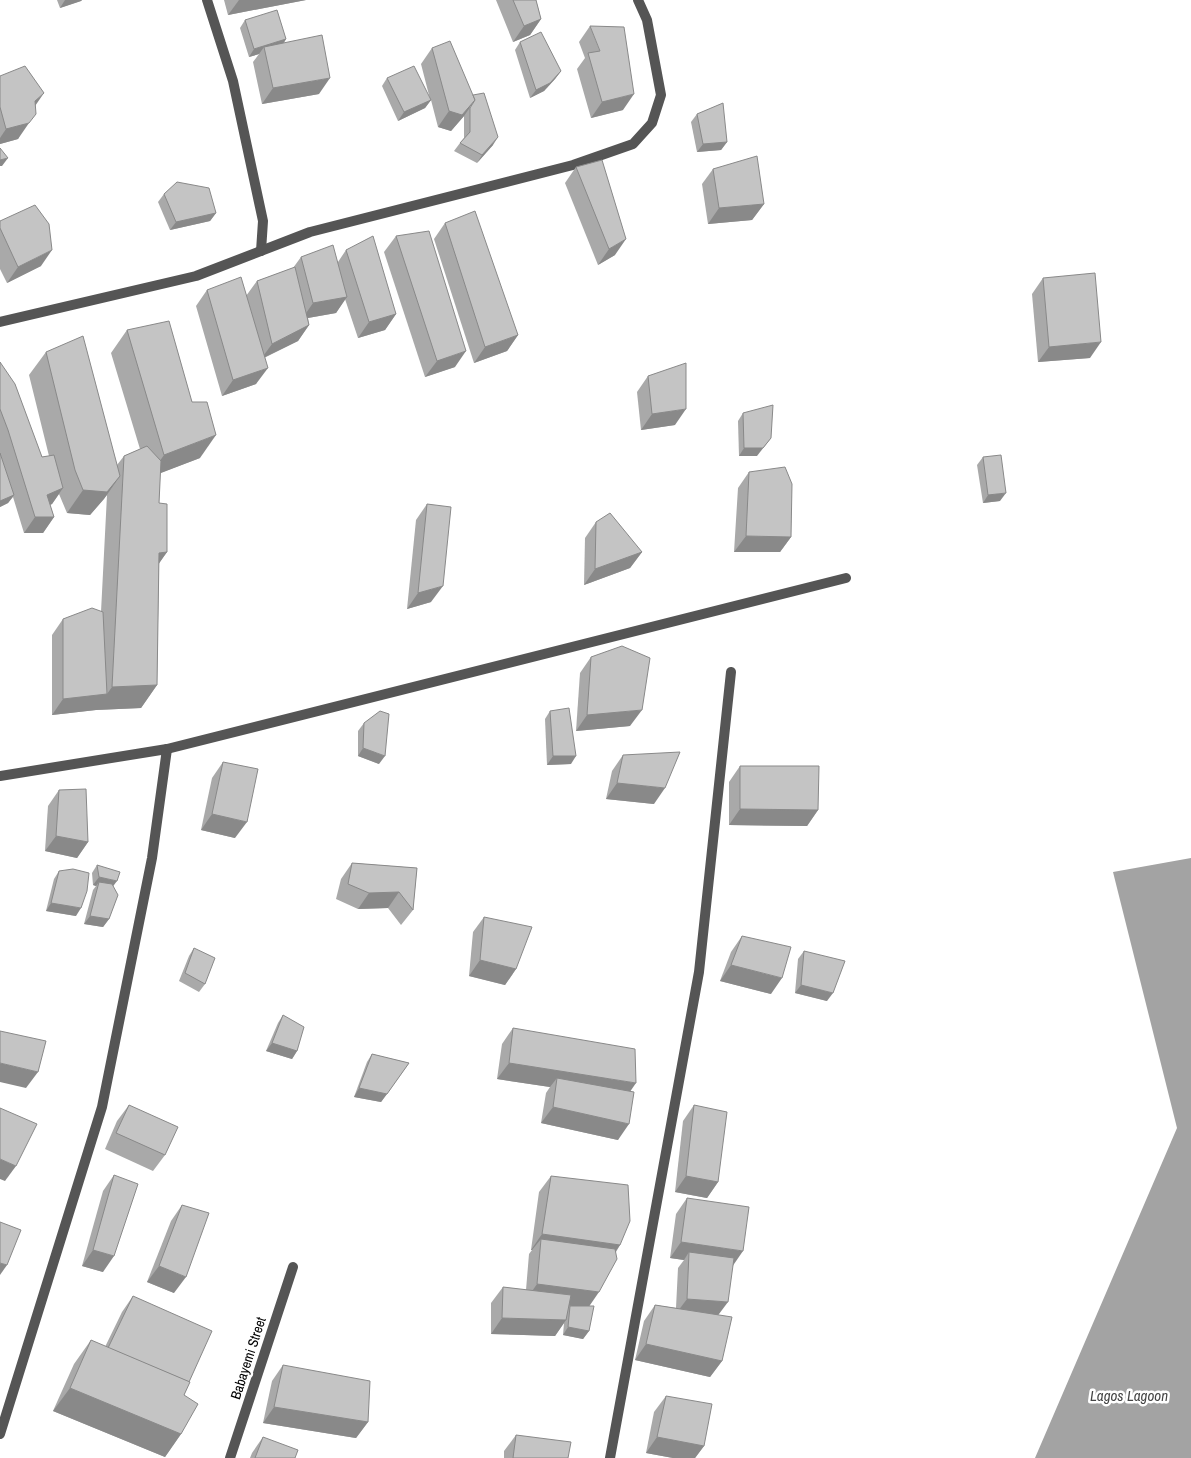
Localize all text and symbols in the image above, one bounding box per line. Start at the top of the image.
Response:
street label: Babayemi Street [226,1315,270,1401]
water label: Lagos Lagoon [1090,1385,1168,1406]

